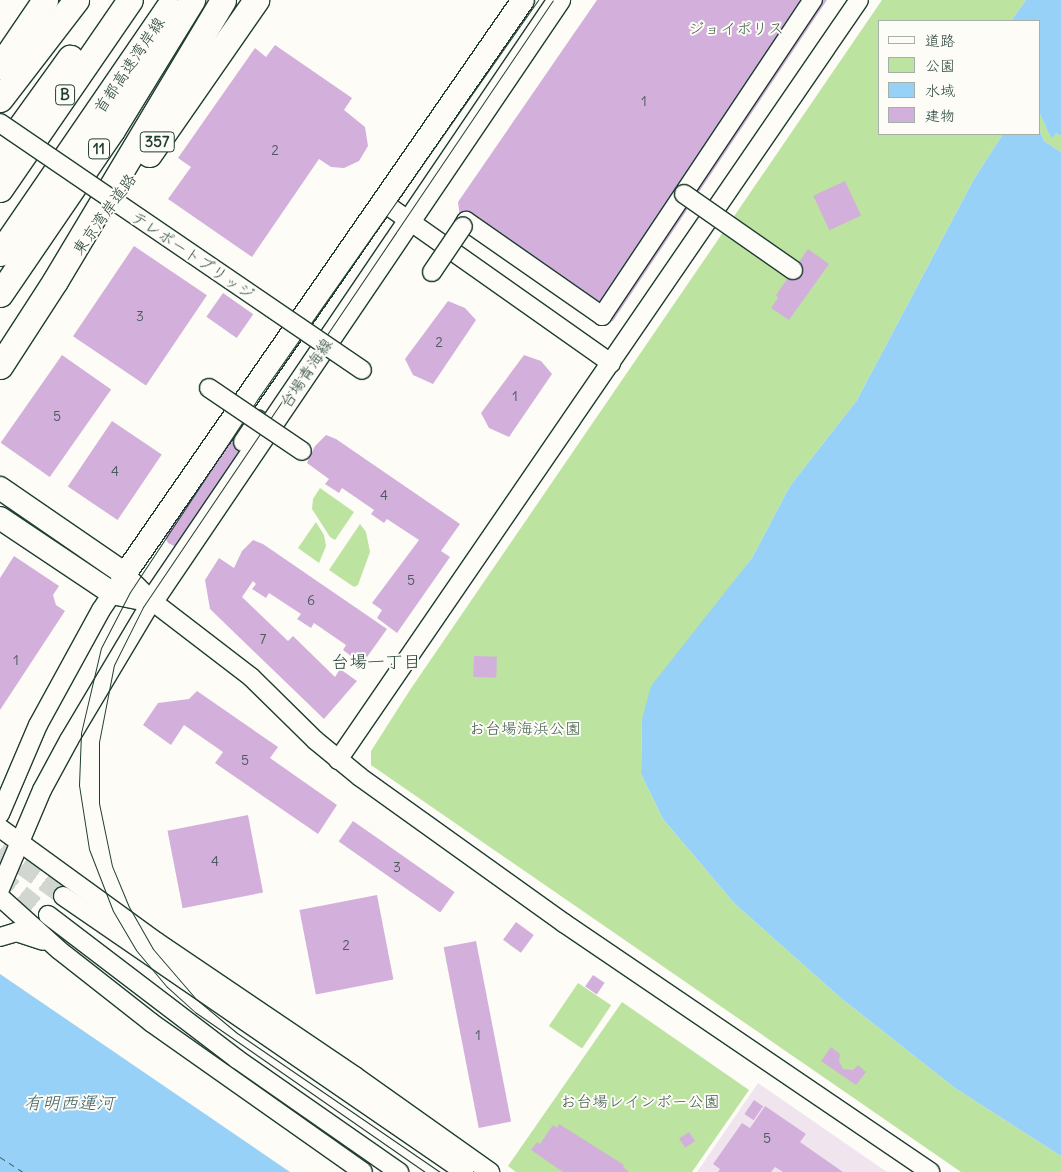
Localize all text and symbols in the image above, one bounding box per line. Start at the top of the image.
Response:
street label: 首都高速湾岸線 [90,13,168,117]
park label: ジョイポリス [688,18,784,38]
legend [878,20,1041,135]
text: 道路 [925,31,955,50]
text: 公園 [925,56,955,75]
text: 水域 [925,81,955,100]
road number: B [55,82,75,108]
house number: 1 [641,93,647,109]
text: 建物 [925,106,955,125]
road number: 357 [140,130,174,154]
road number: 11 [88,136,110,162]
house number: 2 [271,142,279,158]
street label: 東京湾岸道路 [68,170,140,258]
street label: テレポートブリッジ [128,207,258,303]
house number: 3 [136,308,144,324]
street label: 台場青海線 [276,334,336,412]
house number: 2 [435,334,443,350]
house number: 1 [512,388,518,404]
house number: 5 [53,408,61,424]
house number: 4 [111,463,119,479]
house number: 4 [380,487,388,503]
house number: 5 [407,572,415,588]
house number: 6 [307,592,315,608]
house number: 7 [260,631,266,647]
district label: 台場一丁目 [331,651,421,673]
house number: 1 [13,652,19,668]
park label: お台場海浜公園 [469,718,581,738]
house number: 5 [241,752,249,768]
house number: 4 [211,853,219,869]
house number: 3 [393,859,401,875]
house number: 2 [342,937,350,953]
house number: 1 [475,1027,481,1043]
park label: お台場レインボー公園 [560,1091,720,1111]
water label: 有明西運河 [24,1092,114,1114]
house number: 5 [763,1130,771,1146]

